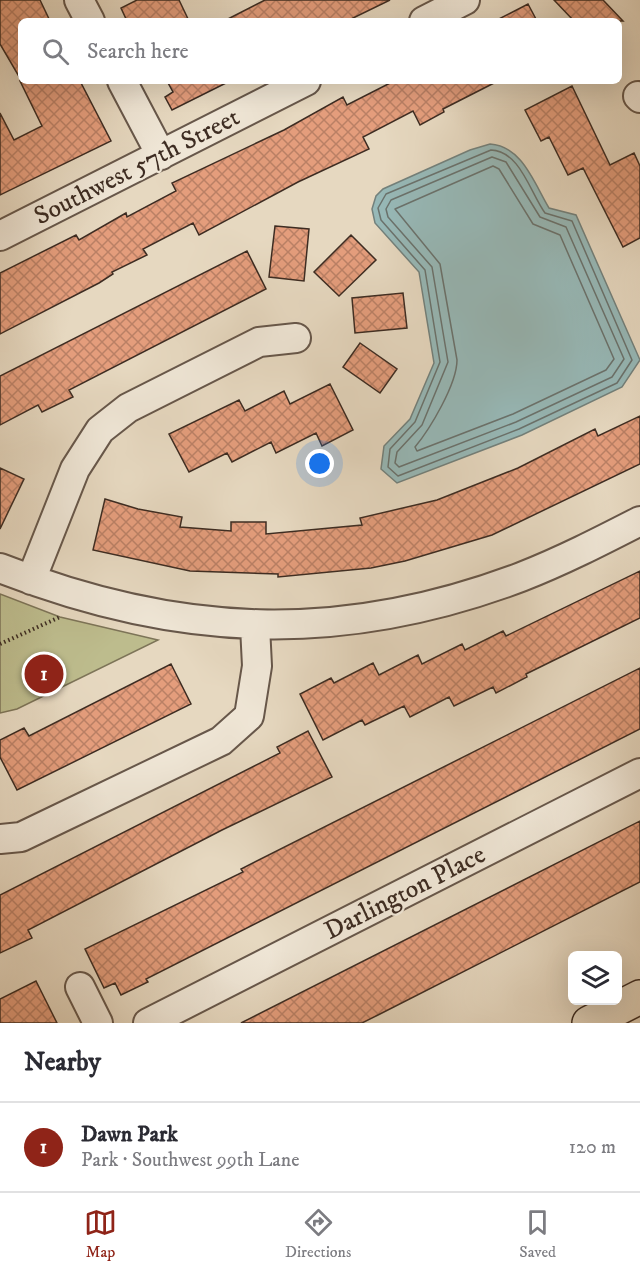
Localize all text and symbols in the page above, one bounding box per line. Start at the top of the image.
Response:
search box [18,18,622,84]
icon: search [39,35,72,68]
text: Search here [87,38,189,65]
street label: Southwest 57th Street [29,101,245,233]
your location [305,449,334,478]
pin: 1 [24,652,63,696]
street label: Darlington Place [319,838,491,948]
map controls [568,951,622,1005]
button: layers [568,951,622,1005]
text: Nearby [24,1046,101,1079]
text: Dawn Park [81,1121,178,1148]
text: 1 [40,1135,47,1160]
text: 120 m [569,1135,616,1160]
text: Park · Southwest 99th Lane [81,1148,300,1173]
tab: Map [84,1206,117,1262]
tab: Directions [285,1206,351,1262]
tab: Saved [519,1206,556,1262]

